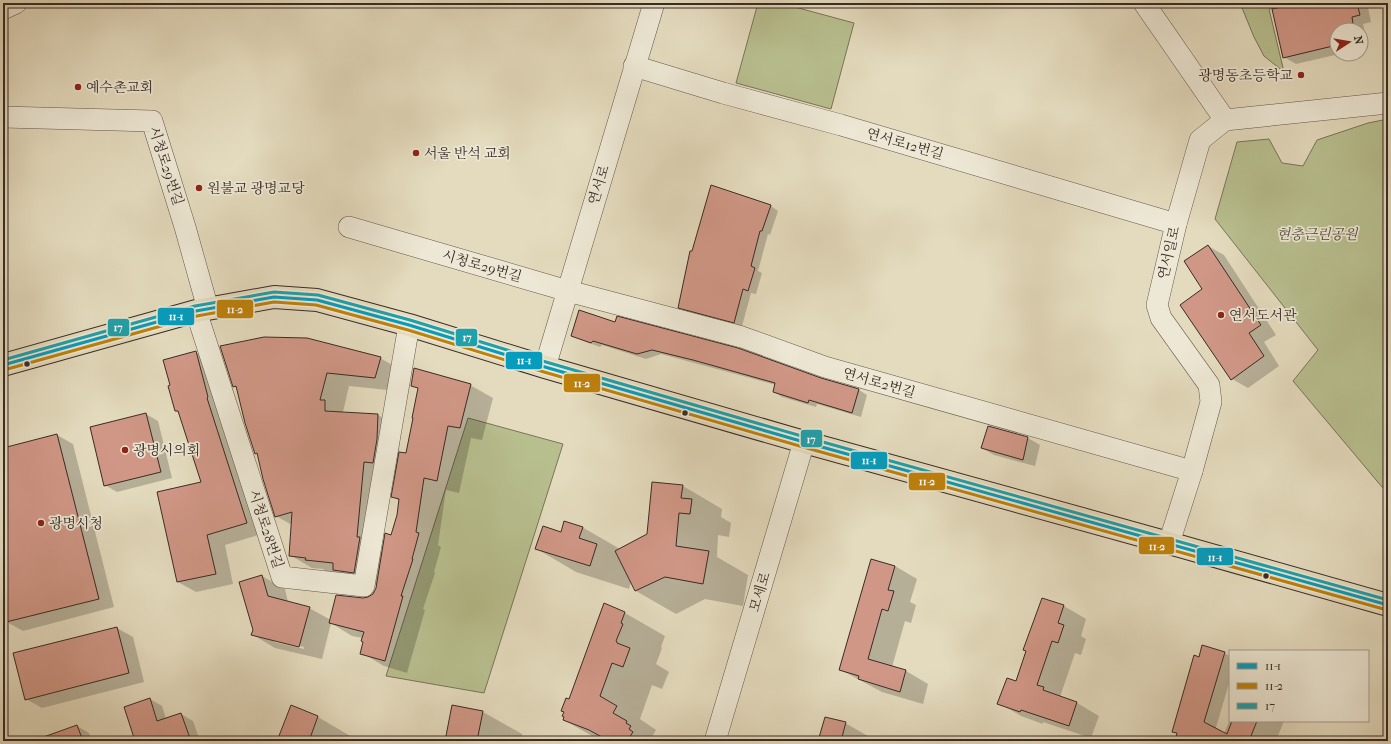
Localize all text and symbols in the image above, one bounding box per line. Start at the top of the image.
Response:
north arrow [1329,22,1369,62]
text: N [1351,35,1366,46]
place label: 광명동초등학교 [1198,67,1293,84]
marker: 광명동초등학교 [1296,70,1306,80]
place label: 예수촌교회 [86,79,154,96]
marker: 예수촌교회 [73,82,83,92]
street label: 시청로29번길 [145,124,187,208]
street label: 연서로12번길 [864,125,946,163]
place label: 서울 반석 교회 [424,145,511,162]
marker: 서울 반석 교회 [411,148,421,158]
street label: 연서로 [585,163,613,207]
place label: 원불교 광명교당 [207,180,305,197]
marker: 원불교 광명교당 [194,183,204,193]
street label: 연서일로 [1155,224,1183,281]
park label: 현충근린공원 [1276,226,1359,243]
street label: 시청로29번길 [440,247,524,285]
line badge: 11-2 [216,299,254,319]
text: 11-2 [227,303,244,316]
line badge: 11-1 [157,307,195,326]
place label: 연서도서관 [1229,307,1297,324]
text: 11-1 [169,310,183,323]
marker: 연서도서관 [1216,310,1226,320]
line badge: 17 [107,318,130,337]
text: 17 [113,321,123,334]
line badge: 17 [455,328,478,347]
text: 17 [462,331,472,344]
line badge: 11-1 [505,351,543,370]
text: 11-1 [517,354,531,367]
unlabelled marker [22,359,32,369]
street label: 연서로2번길 [841,365,917,401]
line badge: 11-2 [563,373,601,393]
text: 11-2 [574,377,591,390]
unlabelled marker [680,408,690,418]
line badge: 17 [800,429,823,448]
text: 17 [806,433,816,446]
place label: 광명시의회 [133,442,201,459]
marker: 광명시의회 [120,445,130,455]
line badge: 11-1 [850,451,888,470]
text: 11-1 [862,454,876,467]
line badge: 11-2 [908,472,946,491]
text: 11-2 [919,475,936,488]
street label: 시청로28번길 [245,487,287,571]
place label: 광명시청 [49,515,103,532]
marker: 광명시청 [36,518,46,528]
line badge: 11-2 [1138,536,1175,555]
text: 11-2 [1149,540,1166,553]
line badge: 11-1 [1196,547,1234,566]
text: 11-1 [1208,551,1222,564]
street label: 모세로 [746,570,774,614]
unlabelled marker [1261,571,1271,581]
legend [1229,650,1369,722]
text: 11-1 [1265,659,1281,673]
text: 11-2 [1265,679,1283,693]
text: 17 [1265,699,1275,713]

